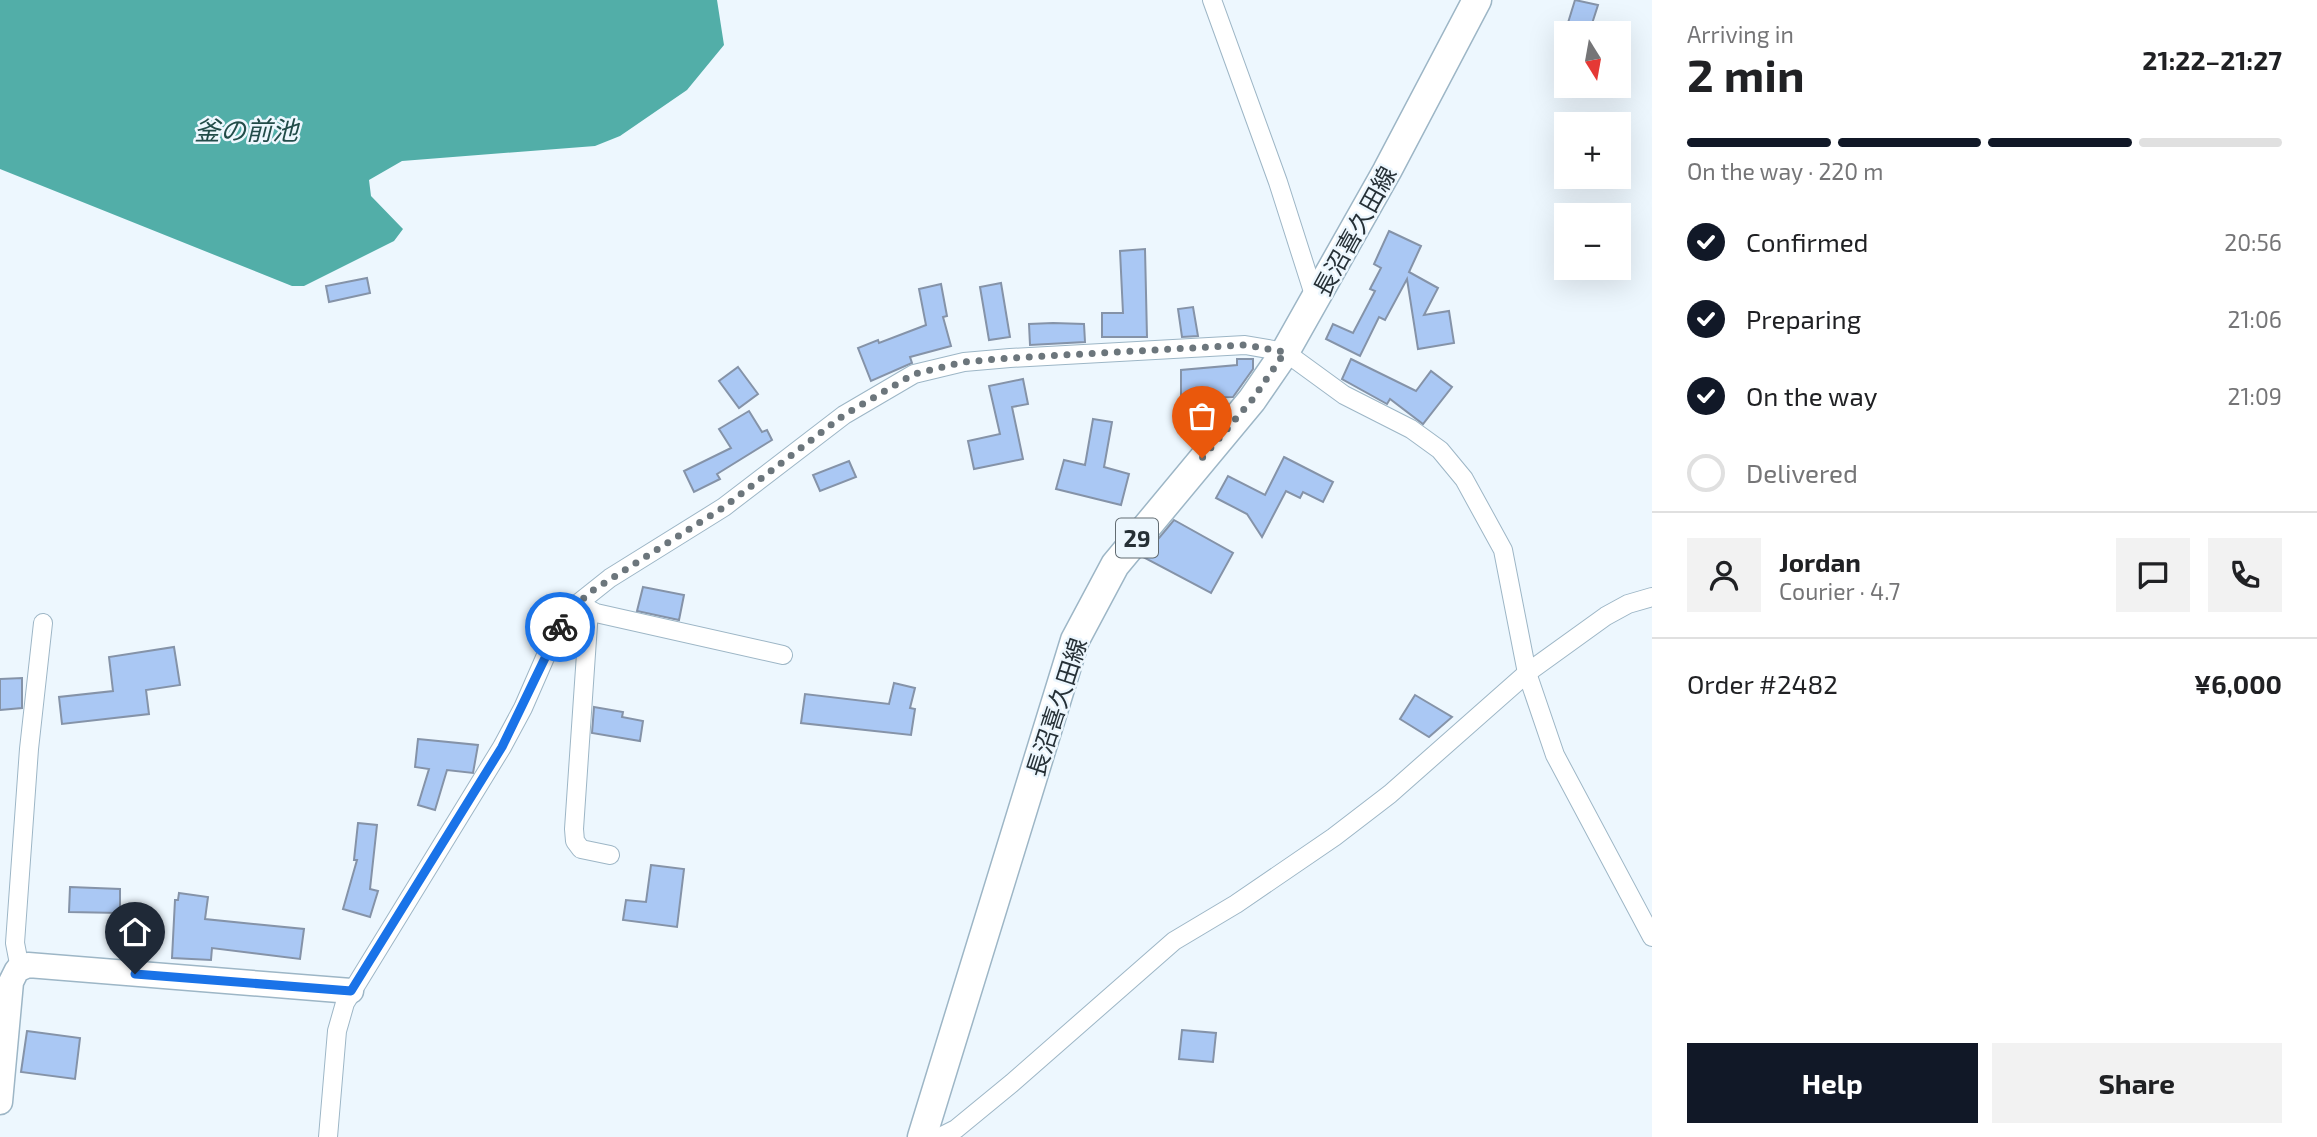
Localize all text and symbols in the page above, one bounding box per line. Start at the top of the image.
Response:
text: Arriving in [1687,20,1794,48]
north arrow [1554,21,1631,98]
map controls [1554,21,1631,280]
text: 21:22–21:27 [2142,44,2282,75]
text: 2 min [1687,46,1805,101]
button: + [1554,112,1631,189]
water label: 釜の前池 [194,114,301,145]
text: On the way · 220 m [1687,157,1883,185]
street label: 長沼喜久田線 [1306,161,1402,301]
button: − [1554,203,1631,280]
icon: check [1687,223,1725,261]
text: Confirmed [1746,226,1869,257]
text: 20:56 [2224,228,2282,256]
icon: check [1687,300,1725,338]
text: Preparing [1746,303,1861,334]
text: 21:06 [2227,305,2282,333]
icon: check [1687,377,1725,415]
text: On the way [1746,380,1877,411]
text: 21:09 [2227,382,2282,410]
pin [1172,386,1232,458]
icon: bag [1183,397,1221,435]
text: Delivered [1746,457,1858,488]
road number: 29 [1116,518,1158,558]
button: person [1687,538,1761,612]
button: chat [2116,538,2190,612]
button: phone [2208,538,2282,612]
text: Jordan [1779,546,1861,577]
text: Courier · 4.7 [1779,577,1900,605]
courier [525,592,595,662]
icon: bike [541,608,579,646]
street label: 長沼喜久田線 [1020,634,1092,780]
text: Order #2482 [1687,668,1838,699]
text: ¥6,000 [2194,668,2282,699]
pin [105,902,165,974]
icon: home [116,913,154,951]
button: Help [1687,1043,1978,1123]
button: Share [1992,1043,2282,1123]

